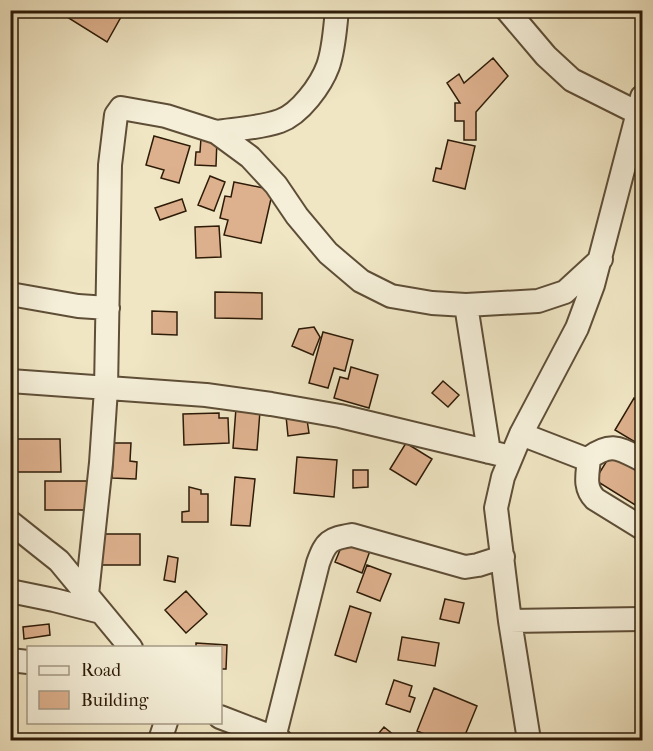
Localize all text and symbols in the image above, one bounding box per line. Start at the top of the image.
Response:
legend [27,646,222,724]
text: Road [81,660,121,681]
text: Building [81,690,149,711]

